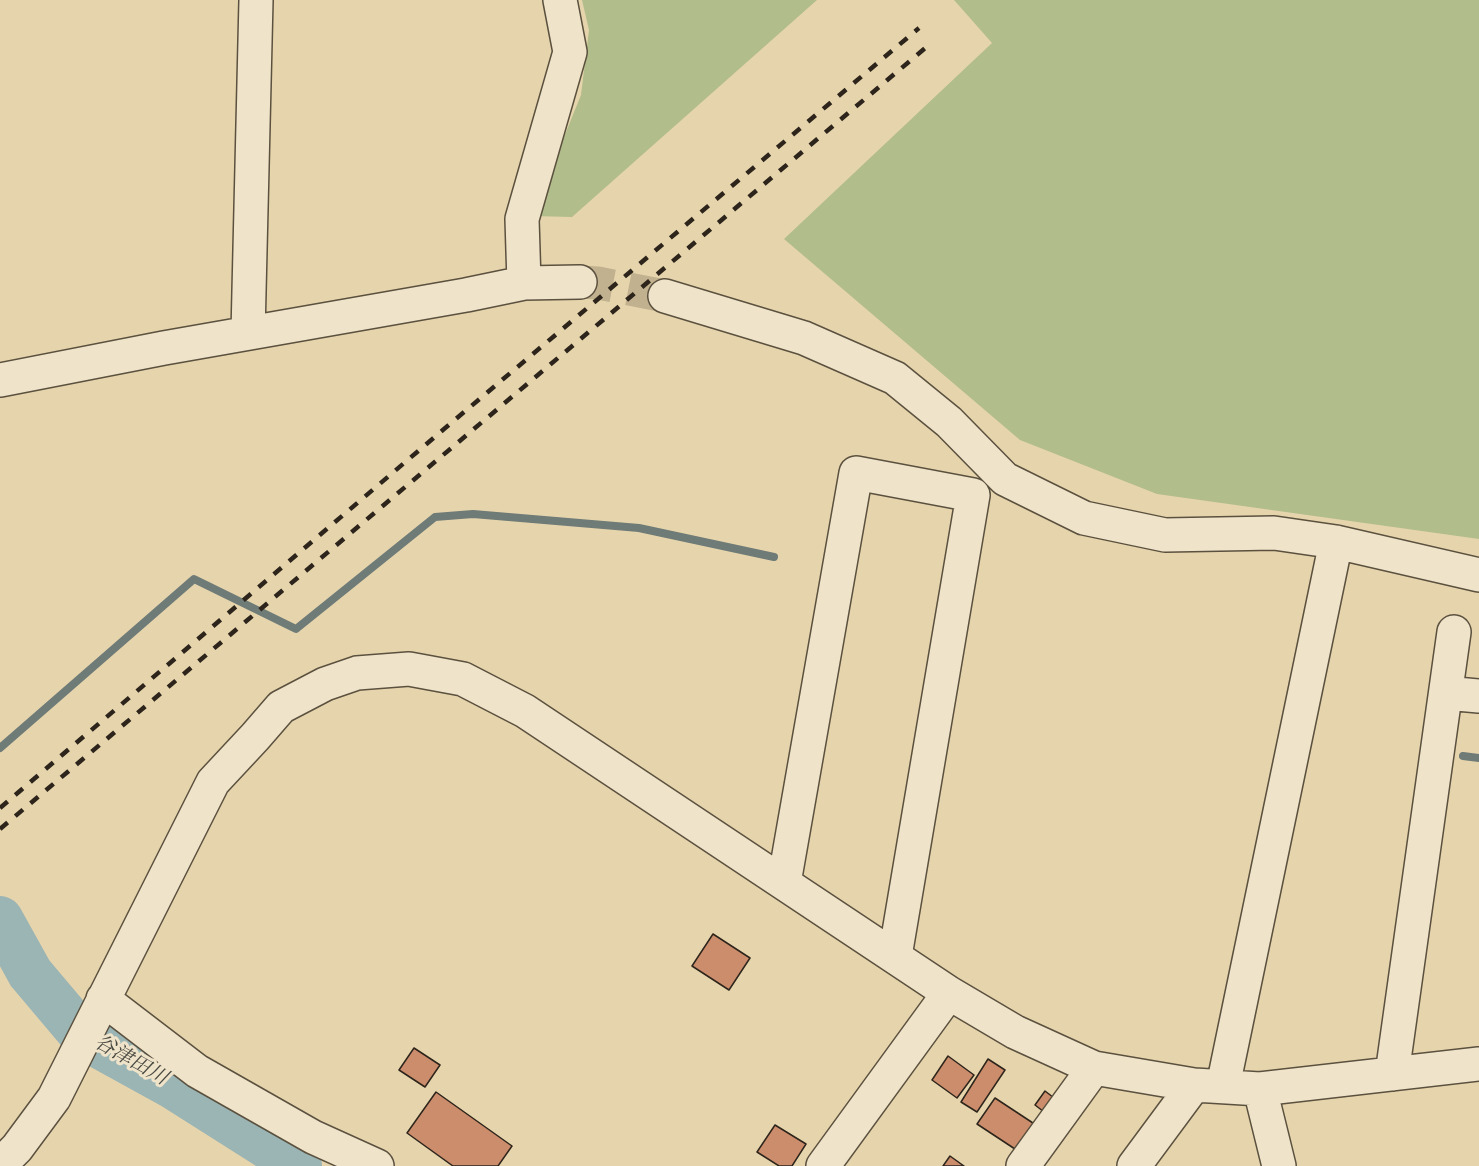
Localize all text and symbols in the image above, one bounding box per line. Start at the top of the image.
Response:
water label: 谷津田川 [89,1032,171,1092]

